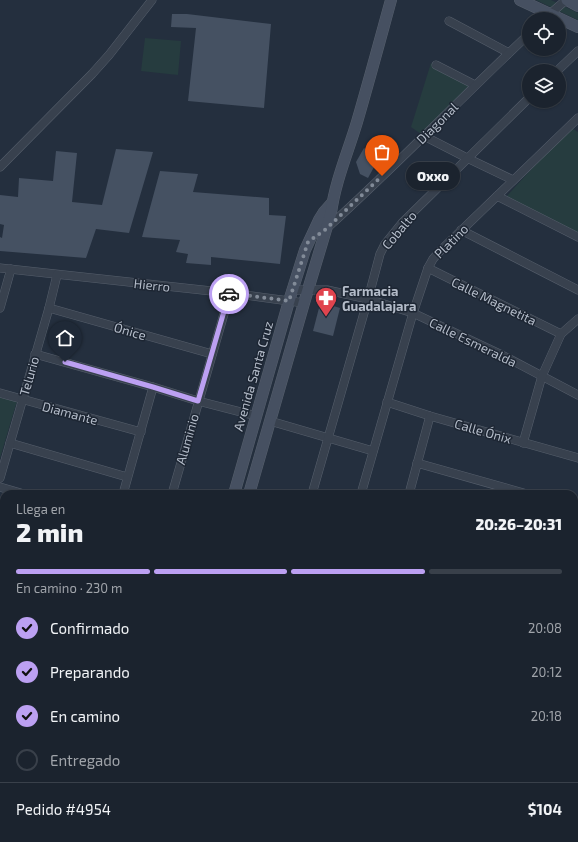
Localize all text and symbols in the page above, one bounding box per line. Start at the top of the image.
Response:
map controls [522,12,566,108]
button: locate [522,12,566,56]
button: layers [522,64,566,108]
street label: Diagonal [413,99,461,147]
pin [365,135,399,176]
icon: bag [371,141,393,163]
callout: Oxxo [406,162,460,190]
text: Oxxo [417,168,449,184]
street label: Cobalto [378,207,420,253]
street label: Platino [431,221,471,261]
street label: Calle Magnetita [449,273,539,329]
courier [209,274,249,314]
street label: Hierro [133,275,171,295]
icon: car [218,283,240,305]
place label: Farmacia Guadalajara [342,283,416,314]
pharmacy icon: Farmacia Guadalajara [313,285,339,318]
street label: Calle Esmeralda [427,314,519,370]
street label: Ónice [112,318,148,343]
street label: Avenida Santa Cruz [230,319,276,433]
pin [48,321,82,362]
icon: home [54,327,76,349]
street label: Telurio [16,354,42,398]
street label: Diamante [40,398,100,428]
street label: Aluminio [172,412,202,466]
street label: Calle Ónix [453,414,514,447]
text: Llega en [16,501,65,517]
text: 20:26–20:31 [475,515,562,533]
text: 2 min [16,516,83,547]
text: En camino · 230 m [16,580,122,596]
icon: check [16,617,38,639]
text: Confirmado [50,619,129,637]
text: 20:08 [528,620,562,636]
icon: check [16,661,38,683]
text: Preparando [50,663,130,681]
text: 20:12 [531,664,562,680]
icon: check [16,705,38,727]
text: En camino [50,707,120,725]
text: 20:18 [531,708,562,724]
text: Entregado [50,751,120,769]
text: Pedido #4954 [16,800,111,818]
text: $104 [528,800,562,818]

